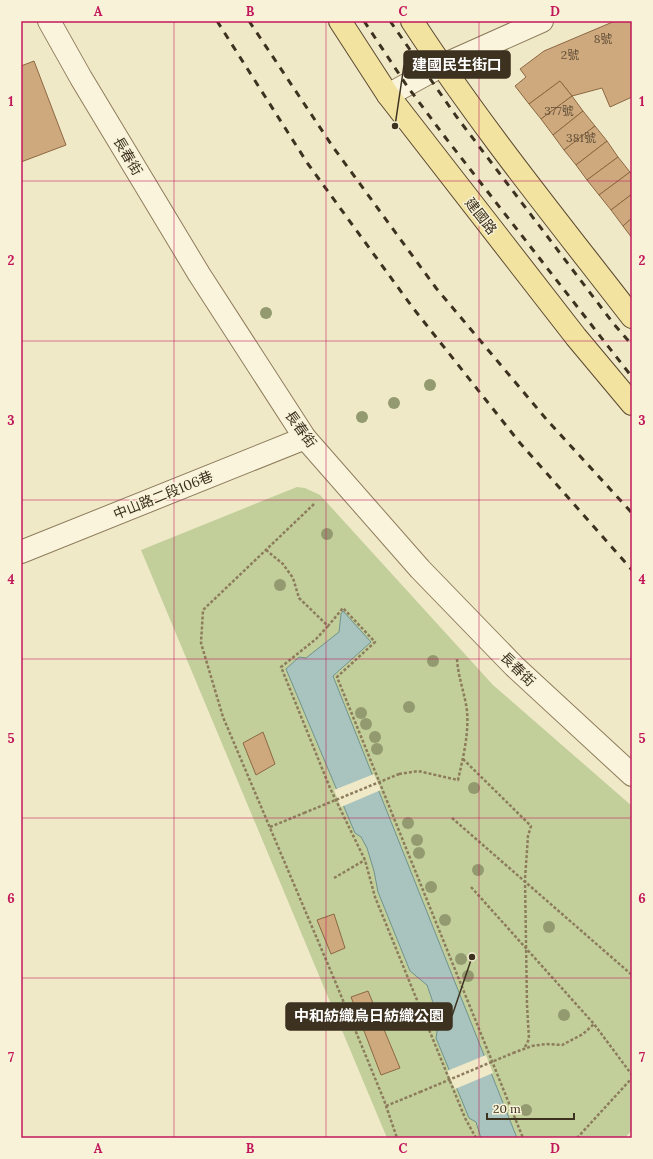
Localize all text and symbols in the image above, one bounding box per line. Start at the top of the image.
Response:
text: A [94,3,103,20]
text: B [246,3,255,20]
text: C [399,3,408,20]
text: D [550,3,560,20]
house number: 8號 [594,31,612,46]
house number: 2號 [561,47,579,62]
callout: 建國民生街口 [404,51,510,78]
text: 建國民生街口 [412,55,502,74]
text: 1 [8,93,14,110]
text: 1 [639,93,645,110]
house number: 377號 [544,103,574,118]
house number: 381號 [566,130,596,145]
street label: 長春街 [109,133,147,179]
street label: 建國路 [461,194,501,238]
text: 2 [8,252,15,269]
text: 2 [639,252,646,269]
street label: 長春街 [281,407,321,451]
text: 3 [7,412,15,429]
text: 3 [638,412,646,429]
street label: 中山路二段106巷 [111,467,215,523]
text: 4 [7,571,15,588]
text: 4 [638,571,646,588]
street label: 長春街 [497,648,539,690]
text: 5 [7,730,15,747]
text: 5 [638,730,646,747]
text: 6 [7,890,15,907]
text: 6 [638,890,646,907]
callout: 中和紡織烏日紡織公園 [286,1003,452,1030]
text: 中和紡織烏日紡織公園 [294,1006,444,1025]
text: 7 [8,1049,14,1066]
text: 7 [639,1049,645,1066]
scale bar [487,1095,574,1121]
text: 20 m [493,1101,521,1116]
text: A [94,1140,103,1157]
text: B [246,1140,255,1157]
text: C [399,1140,408,1157]
text: D [550,1140,560,1157]

